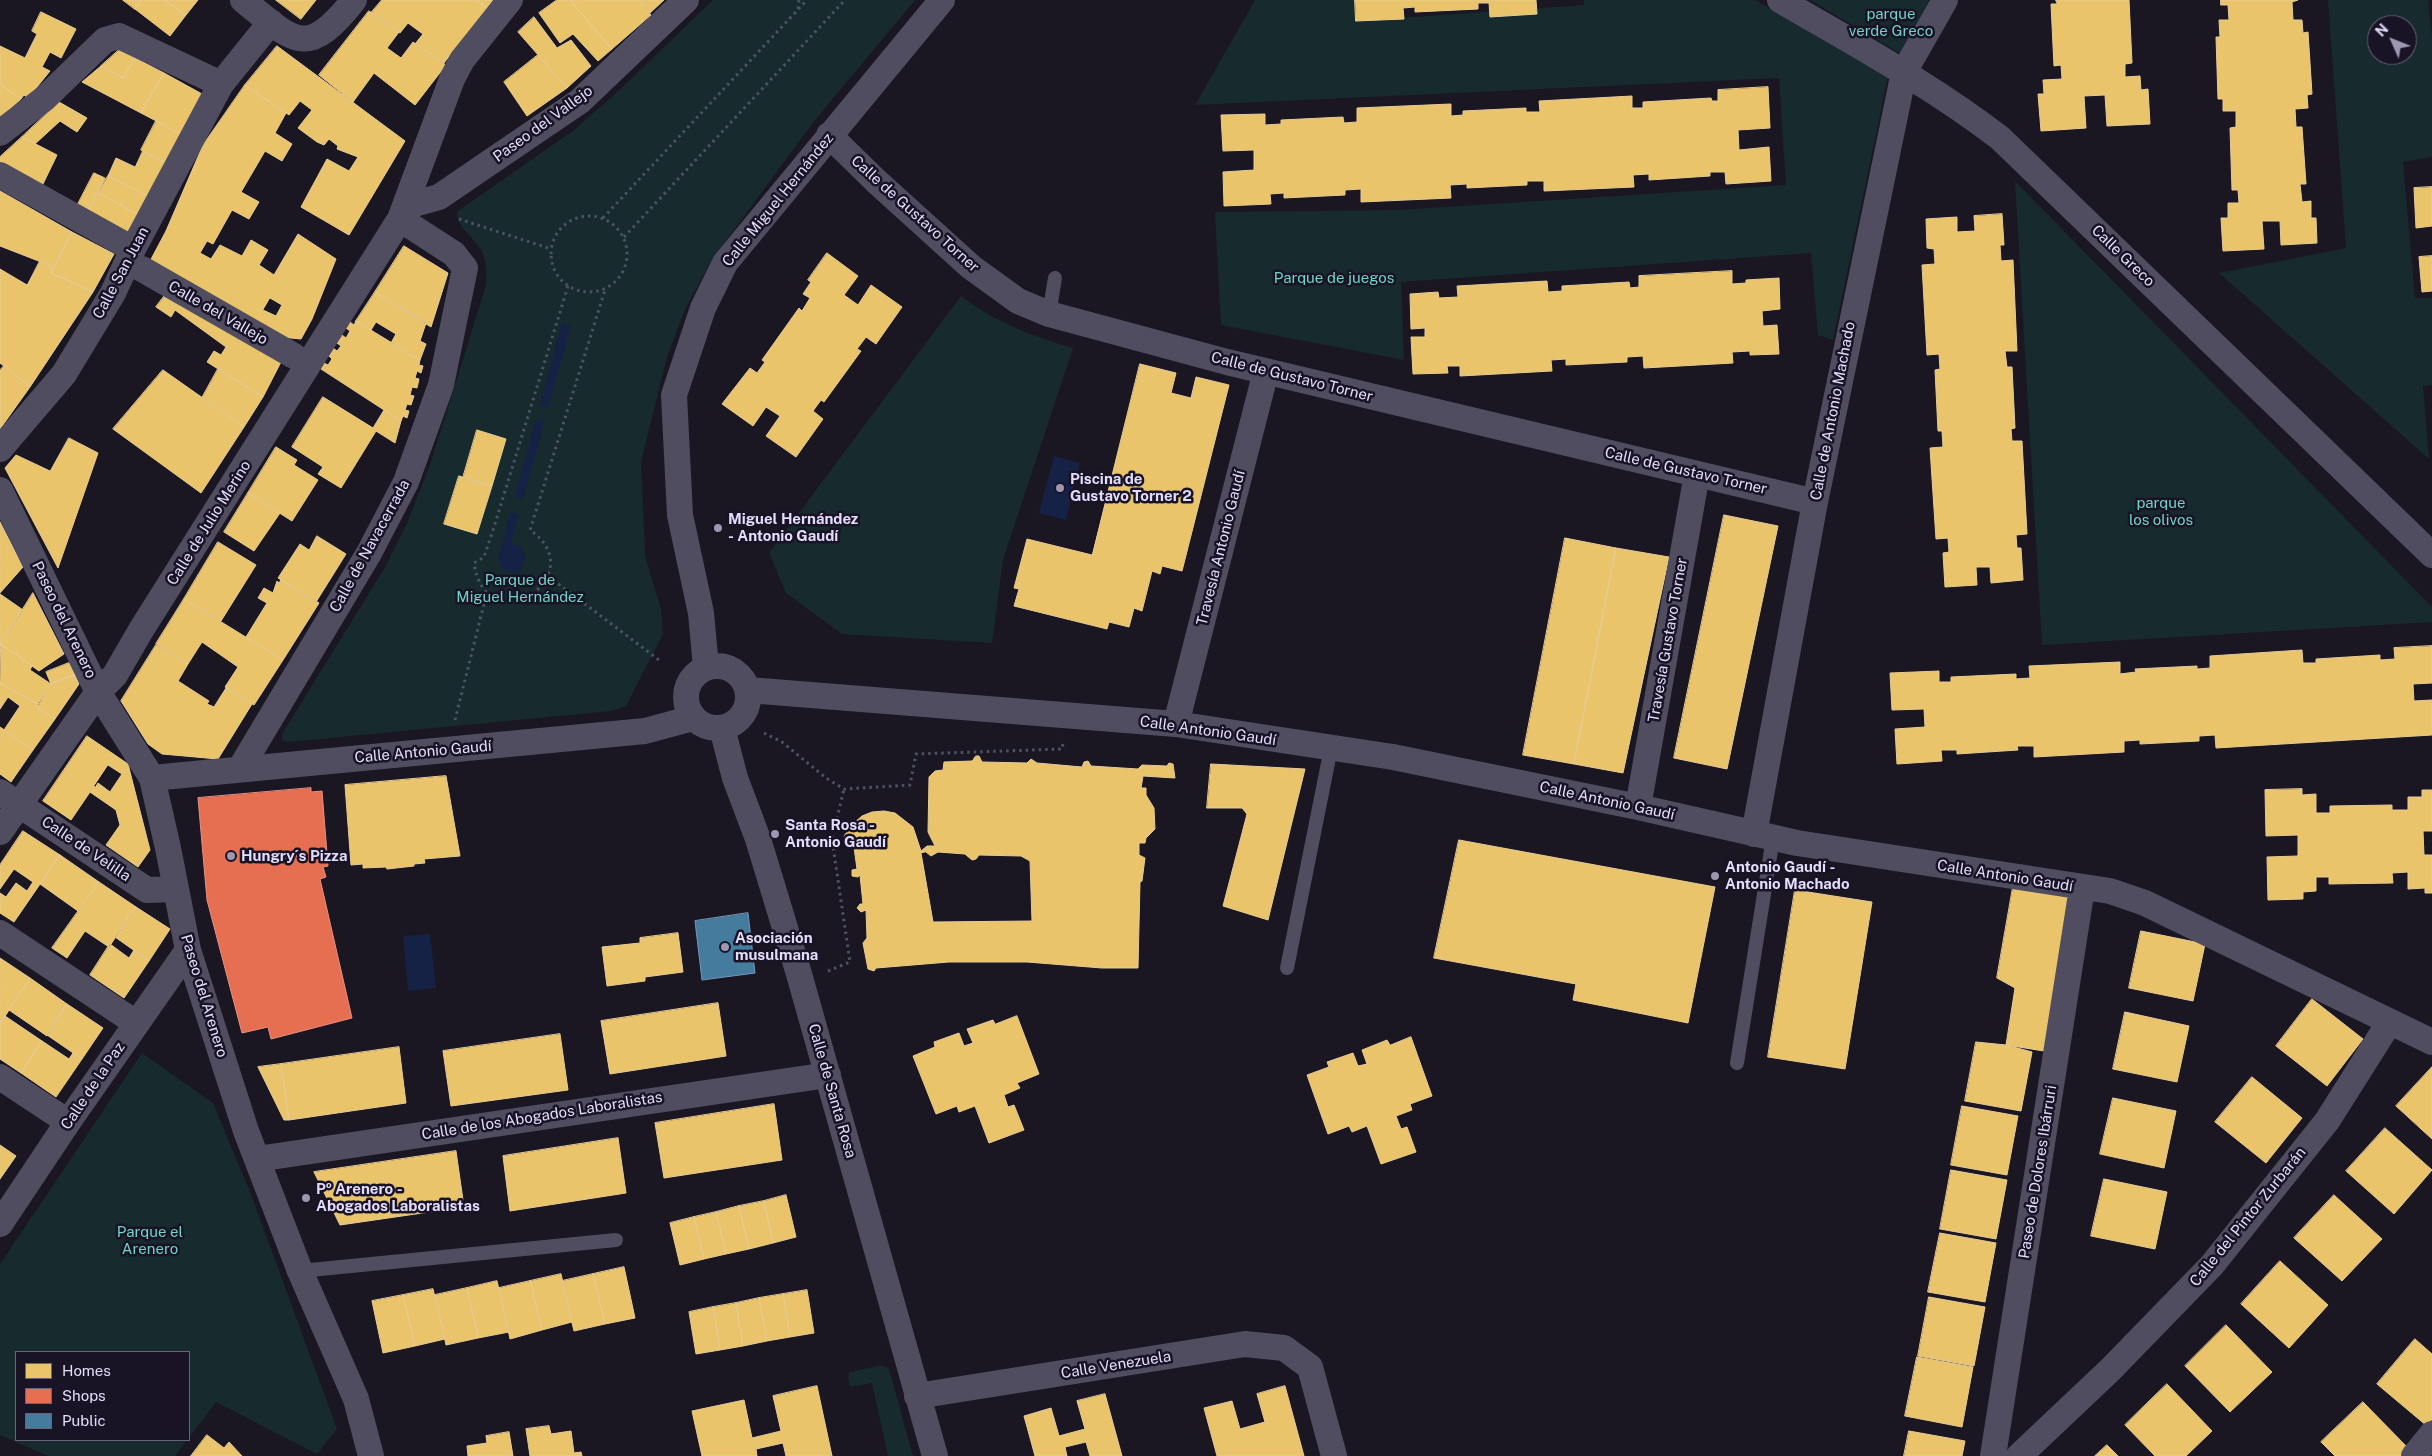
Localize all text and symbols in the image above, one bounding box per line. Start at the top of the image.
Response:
park label: parque verde Greco [1849,5,1933,40]
north arrow [2367,15,2417,65]
text: N [2372,21,2391,40]
street label: Paseo del Vallejo [490,82,596,166]
street label: Calle Miguel Hernández [719,130,837,270]
street label: Calle de Gustavo Torner [847,152,983,276]
street label: Calle Greco [2088,221,2158,291]
street label: Calle San Juan [89,224,153,322]
park label: Parque de juegos [1274,269,1394,287]
street label: Calle del Vallejo [165,277,271,349]
street label: Calle de Antonio Machado [1807,320,1859,502]
street label: Calle de Gustavo Torner [1209,348,1375,406]
street label: Calle de Gustavo Torner [1603,444,1769,498]
street label: Calle de Julio Merino [163,457,255,589]
street label: Travesía Antonio Gaudí [1193,469,1249,627]
place label: Piscina de Gustavo Torner 2 [1070,470,1192,505]
street label: Calle de Navacerrada [326,477,414,615]
marker: Piscina de Gustavo Torner 2 [1054,482,1066,494]
park label: parque los olivos [2129,494,2193,529]
place label: Miguel Hernández - Antonio Gaudí [728,510,858,545]
marker: Miguel Hernández - Antonio Gaudí [712,522,724,534]
street label: Travesía Gustavo Torner [1645,556,1691,724]
street label: Paseo del Arenero [28,559,100,681]
park label: Parque de Miguel Hernández [456,571,584,606]
street label: Calle Antonio Gaudí [1139,713,1277,749]
street label: Calle Antonio Gaudí [354,737,492,767]
street label: Calle Antonio Gaudí [1538,778,1676,824]
street label: Calle de Velilla [38,813,134,885]
place label: Santa Rosa - Antonio Gaudí [785,816,886,851]
marker: Santa Rosa - Antonio Gaudí [769,828,781,840]
place label: Hungry´s Pizza [241,847,347,865]
marker: Hungry´s Pizza [225,850,237,862]
street label: Calle Antonio Gaudí [1936,856,2074,896]
place label: Antonio Gaudí - Antonio Machado [1725,858,1850,893]
marker: Antonio Gaudí - Antonio Machado [1709,870,1721,882]
place label: Asociación musulmana [735,929,818,964]
street label: Paseo del Arenero [177,932,231,1060]
marker: Asociación musulmana [719,941,731,953]
street label: Calle de Santa Rosa [804,1022,860,1160]
street label: Calle de la Paz [57,1039,129,1133]
street label: Paseo de Dolores Ibárruri [2015,1084,2061,1260]
street label: Calle de los Abogados Laboralistas [420,1088,664,1144]
street label: Calle del Pintor Zurbarán [2186,1144,2310,1290]
place label: Pº Arenero - Abogados Laboralistas [316,1180,480,1215]
marker: Pº Arenero - Abogados Laboralistas [300,1192,312,1204]
park label: Parque el Arenero [117,1223,183,1258]
street label: Calle Venezuela [1060,1347,1172,1383]
legend [15,1351,190,1441]
text: Homes [62,1362,111,1379]
text: Shops [62,1387,106,1404]
text: Public [62,1412,106,1429]

